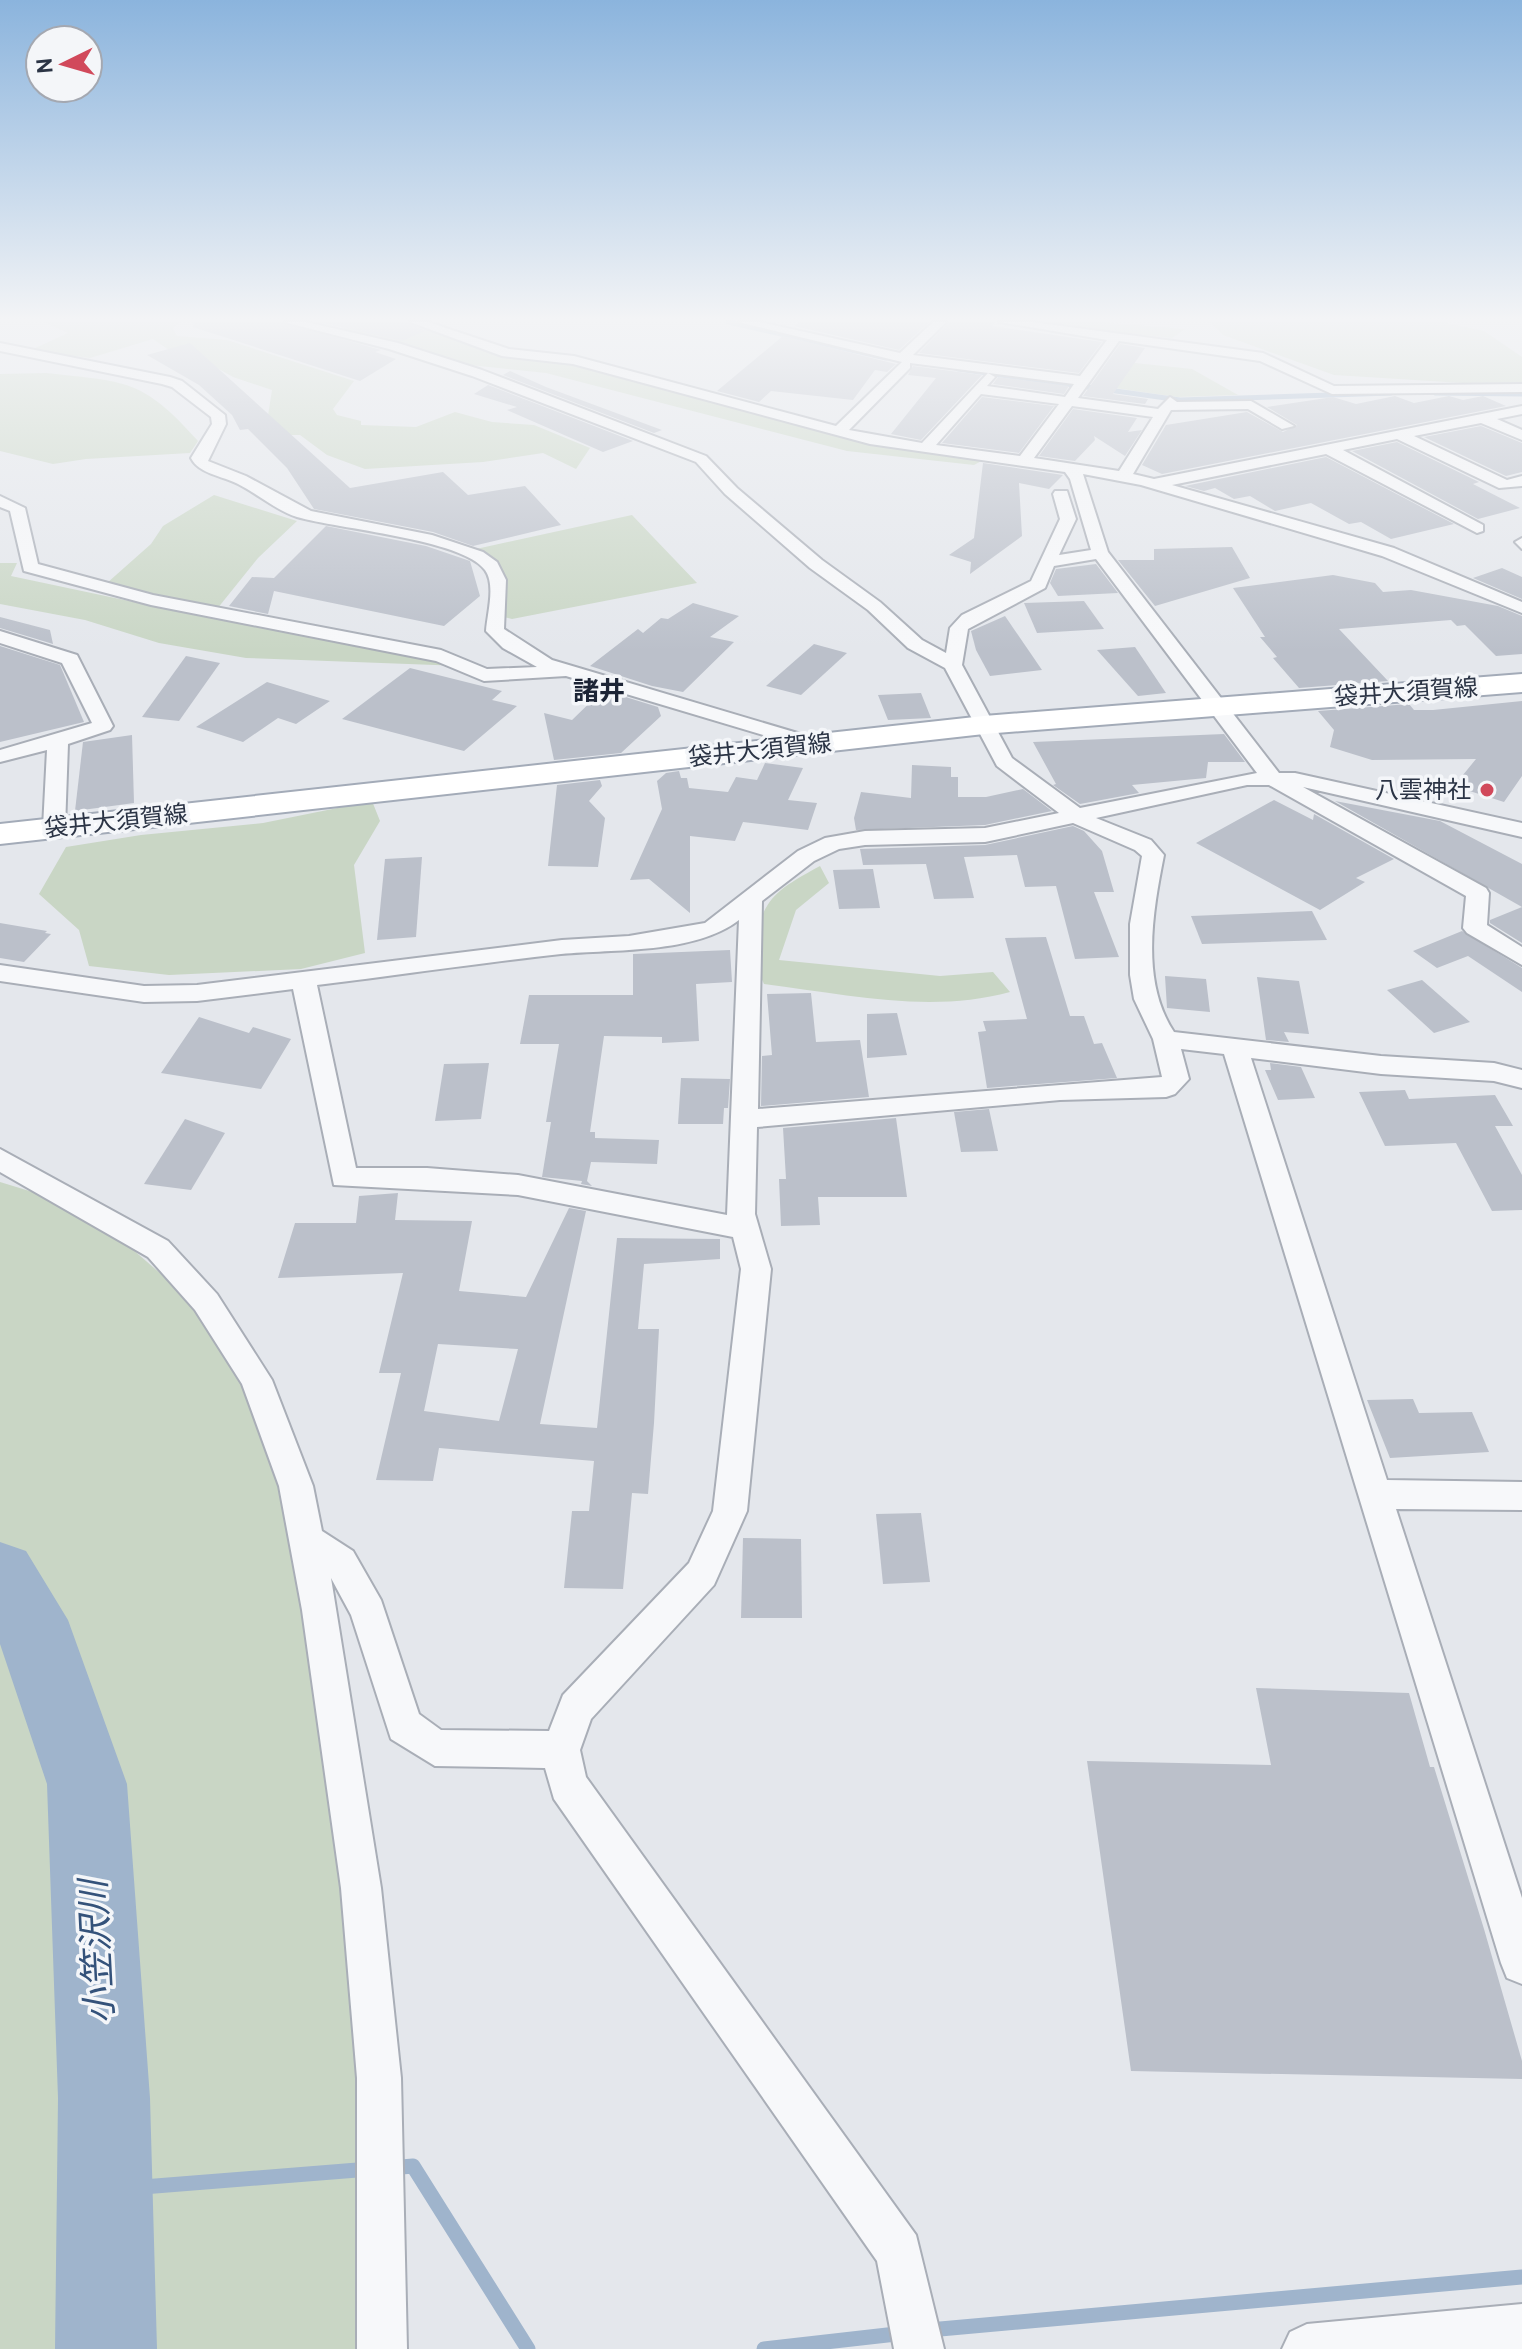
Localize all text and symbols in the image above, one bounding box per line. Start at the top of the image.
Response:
north arrow [24,24,104,104]
text: N [32,56,61,75]
street label: 袋井大須賀線 [1333,674,1479,714]
district label: 諸井 [573,677,625,710]
street label: 袋井大須賀線 [687,730,833,774]
place label: 八雲神社 [1375,777,1471,807]
marker: 八雲神社 [1478,781,1496,799]
street label: 袋井大須賀線 [43,801,189,845]
water label: 小笠沢川 [73,1875,127,2025]

